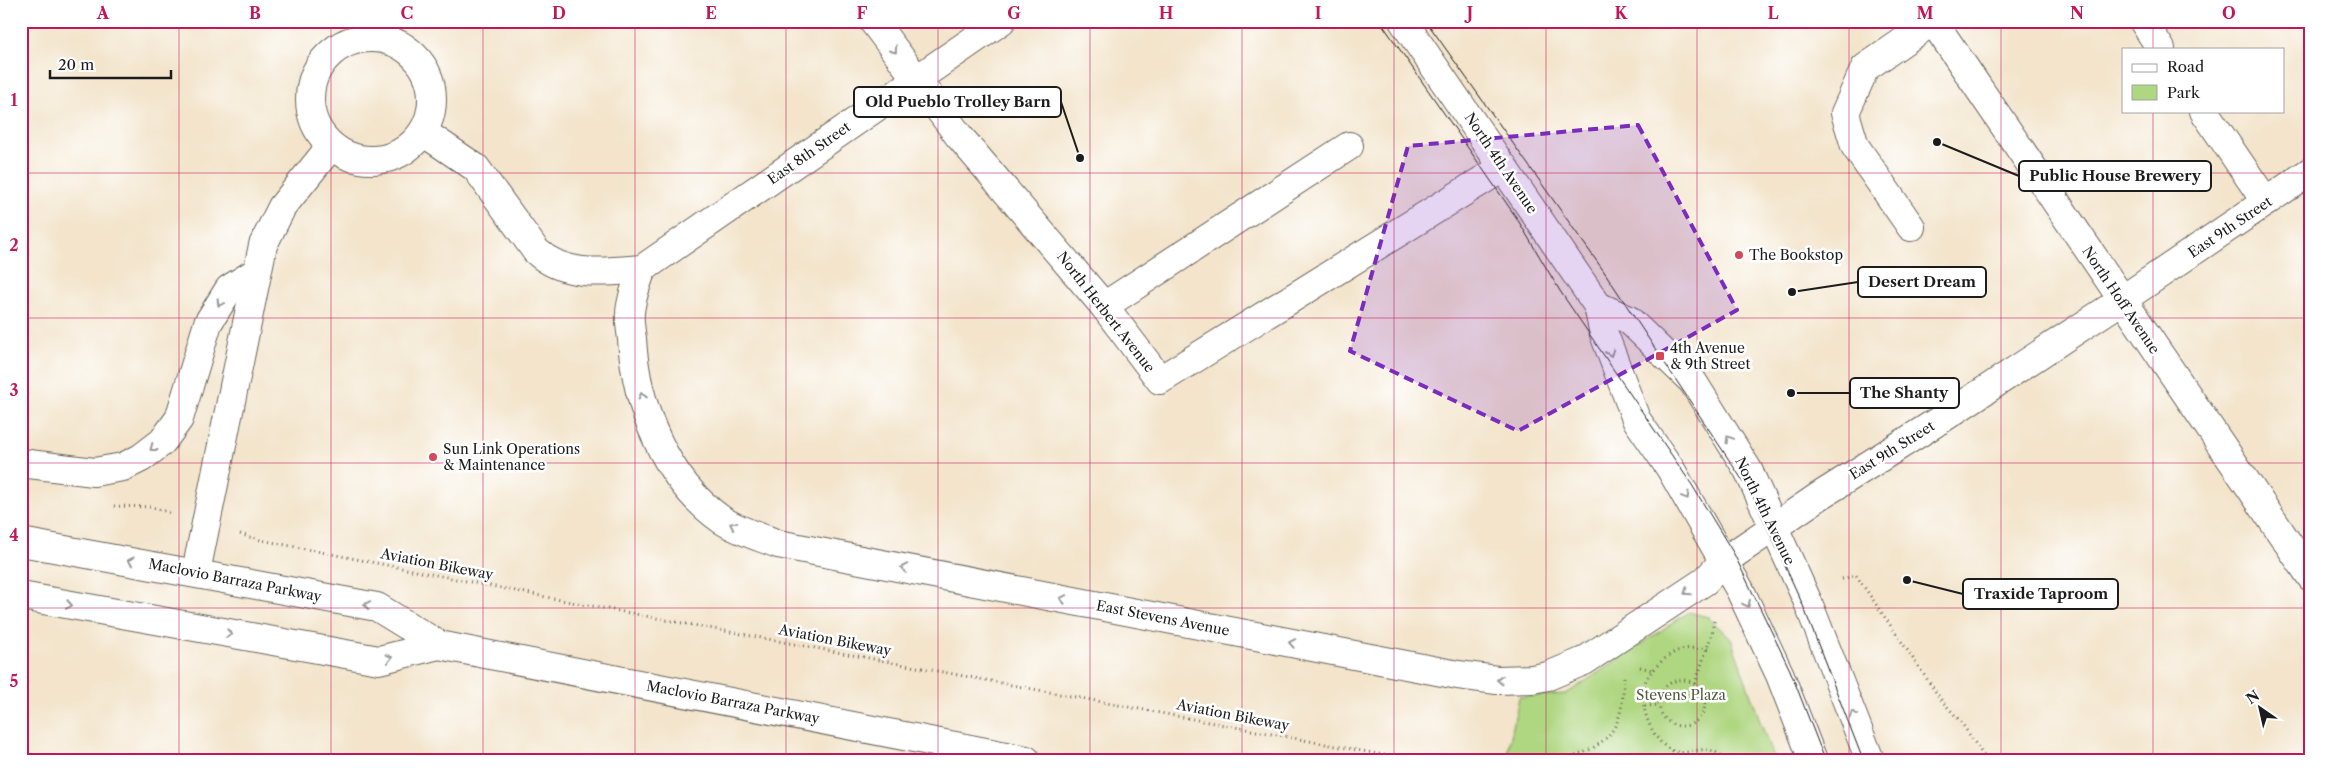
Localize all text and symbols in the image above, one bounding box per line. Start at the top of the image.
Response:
text: A [96,3,110,23]
text: B [249,3,261,23]
text: C [401,3,413,23]
text: D [552,3,566,23]
text: E [705,3,717,23]
text: F [857,3,868,23]
text: G [1007,3,1021,23]
text: H [1159,3,1173,23]
text: I [1315,3,1322,23]
text: J [1464,3,1473,23]
text: K [1615,3,1629,23]
text: L [1767,3,1779,23]
text: M [1917,3,1934,23]
text: N [2070,3,2084,23]
text: O [2222,3,2236,23]
one-way arrow [889,44,897,53]
scale bar [50,48,171,80]
legend [2122,48,2284,112]
text: 20 m [58,55,94,74]
text: Road [2167,57,2204,76]
text: Park [2167,83,2201,102]
callout: Old Pueblo Trolley Barn [854,87,1061,117]
text: 1 [10,90,18,110]
text: Old Pueblo Trolley Barn [865,92,1052,111]
street label: North 4th Avenue [1461,109,1542,217]
street label: East 8th Street [764,118,854,188]
callout: Public House Brewery [2019,161,2211,191]
text: Public House Brewery [2029,166,2202,185]
street label: East 9th Street [2185,192,2275,262]
text: 2 [9,235,19,255]
street label: North Hoff Avenue [2078,243,2164,357]
place label: The Bookstop [1749,246,1843,264]
street label: North Herbert Avenue [1053,248,1159,376]
marker: The Bookstop [1733,249,1745,261]
callout: Desert Dream [1858,267,1986,297]
text: Desert Dream [1868,272,1976,291]
one-way arrow [217,298,227,307]
place label: 4th Avenue & 9th Street [1670,339,1750,373]
one-way arrow [1605,348,1615,357]
marker: 4th Avenue & 9th Street [1654,350,1666,362]
callout: The Shanty [1850,378,1959,408]
text: 3 [9,380,19,400]
text: The Shanty [1860,383,1949,402]
one-way arrow [637,392,648,401]
street label: East 9th Street [1846,417,1938,483]
one-way arrow [1725,435,1735,444]
place label: Sun Link Operations & Maintenance [443,440,580,474]
one-way arrow [149,442,159,451]
marker: Sun Link Operations & Maintenance [427,451,439,463]
street label: North 4th Avenue [1731,454,1799,568]
one-way arrow [1680,490,1690,499]
one-way arrow [729,521,738,531]
text: 4 [9,525,19,545]
street label: Aviation Bikeway [378,544,495,584]
street label: Maclovio Barraza Parkway [147,554,323,606]
one-way arrow [126,556,135,566]
one-way arrow [899,564,908,574]
callout: Traxide Taproom [1963,579,2118,609]
text: Traxide Taproom [1974,584,2108,603]
one-way arrow [1684,586,1693,596]
one-way arrow [1059,594,1068,604]
street label: East Stevens Avenue [1095,596,1231,640]
one-way arrow [1741,598,1751,607]
one-way arrow [65,600,74,610]
one-way arrow [362,600,371,610]
street label: Aviation Bikeway [776,620,893,660]
one-way arrow [225,628,234,638]
one-way arrow [1287,638,1296,648]
one-way arrow [385,653,393,664]
text: 5 [10,671,19,691]
one-way arrow [1496,674,1504,685]
street label: Maclovio Barraza Parkway [645,676,821,728]
north arrow [2234,684,2284,734]
park label: Stevens Plaza [1636,686,1727,704]
text: N [2243,686,2263,708]
street label: Aviation Bikeway [1174,695,1291,735]
one-way arrow [1849,710,1859,719]

